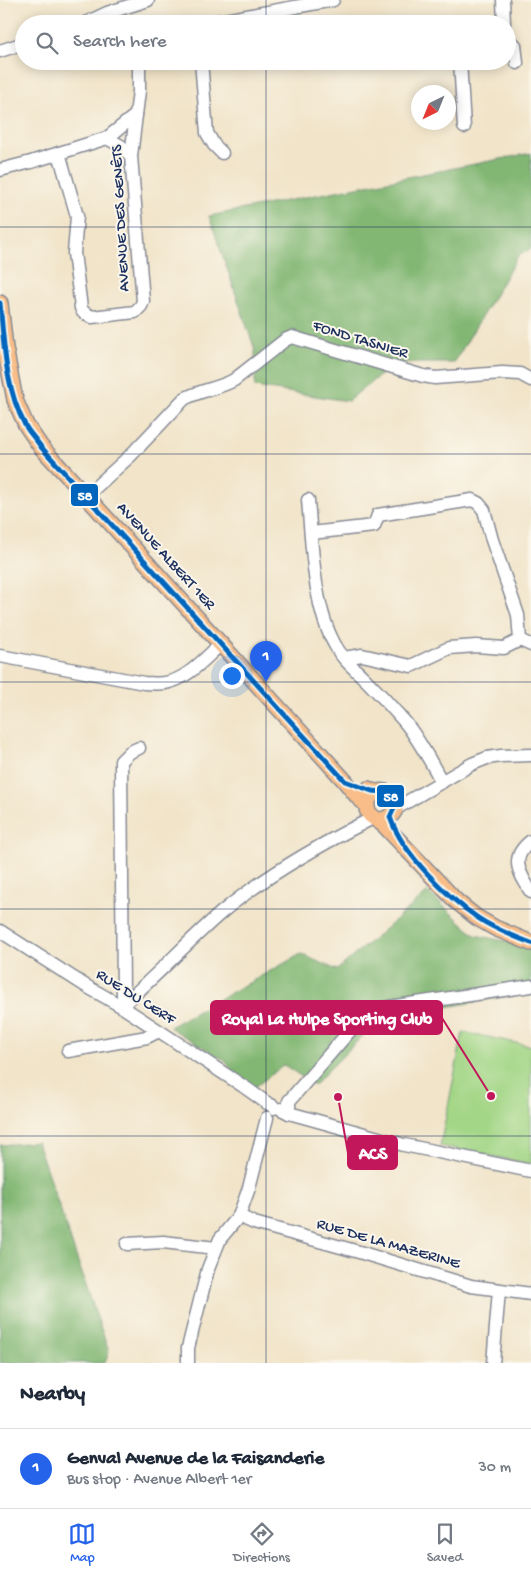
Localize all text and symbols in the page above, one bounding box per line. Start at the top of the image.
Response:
search box [15,15,516,70]
icon: search [33,29,61,57]
text: Search here [73,31,167,54]
north arrow [411,85,456,130]
street label: AVENUE DES GENÊTS [108,143,135,292]
street label: FOND TASNIER [309,317,410,365]
line badge: 58 [70,483,99,507]
text: 58 [77,489,93,506]
street label: AVENUE ALBERT 1ER [112,499,219,615]
pin: 1 [250,641,282,682]
your location [219,663,245,689]
line badge: 58 [376,784,405,808]
text: 58 [383,790,399,807]
street label: RUE DU CERF [92,966,179,1030]
callout: Royal La Hulpe Sporting Club [211,1001,442,1034]
text: Royal La Hulpe Sporting Club [221,1010,433,1031]
callout: ACS [348,1136,397,1169]
text: ACS [358,1145,388,1166]
street label: RUE DE LA MAZERINE [314,1215,463,1275]
text: Nearby [20,1383,85,1408]
text: Genval Avenue de la Faisanderie [67,1448,324,1471]
text: 1 [33,1459,39,1478]
text: 30 m [478,1459,511,1478]
text: Bus stop · Avenue Albert 1er [67,1471,252,1490]
tab: Map [68,1520,96,1567]
tab: Directions [233,1520,290,1567]
tab: Saved [427,1520,463,1567]

